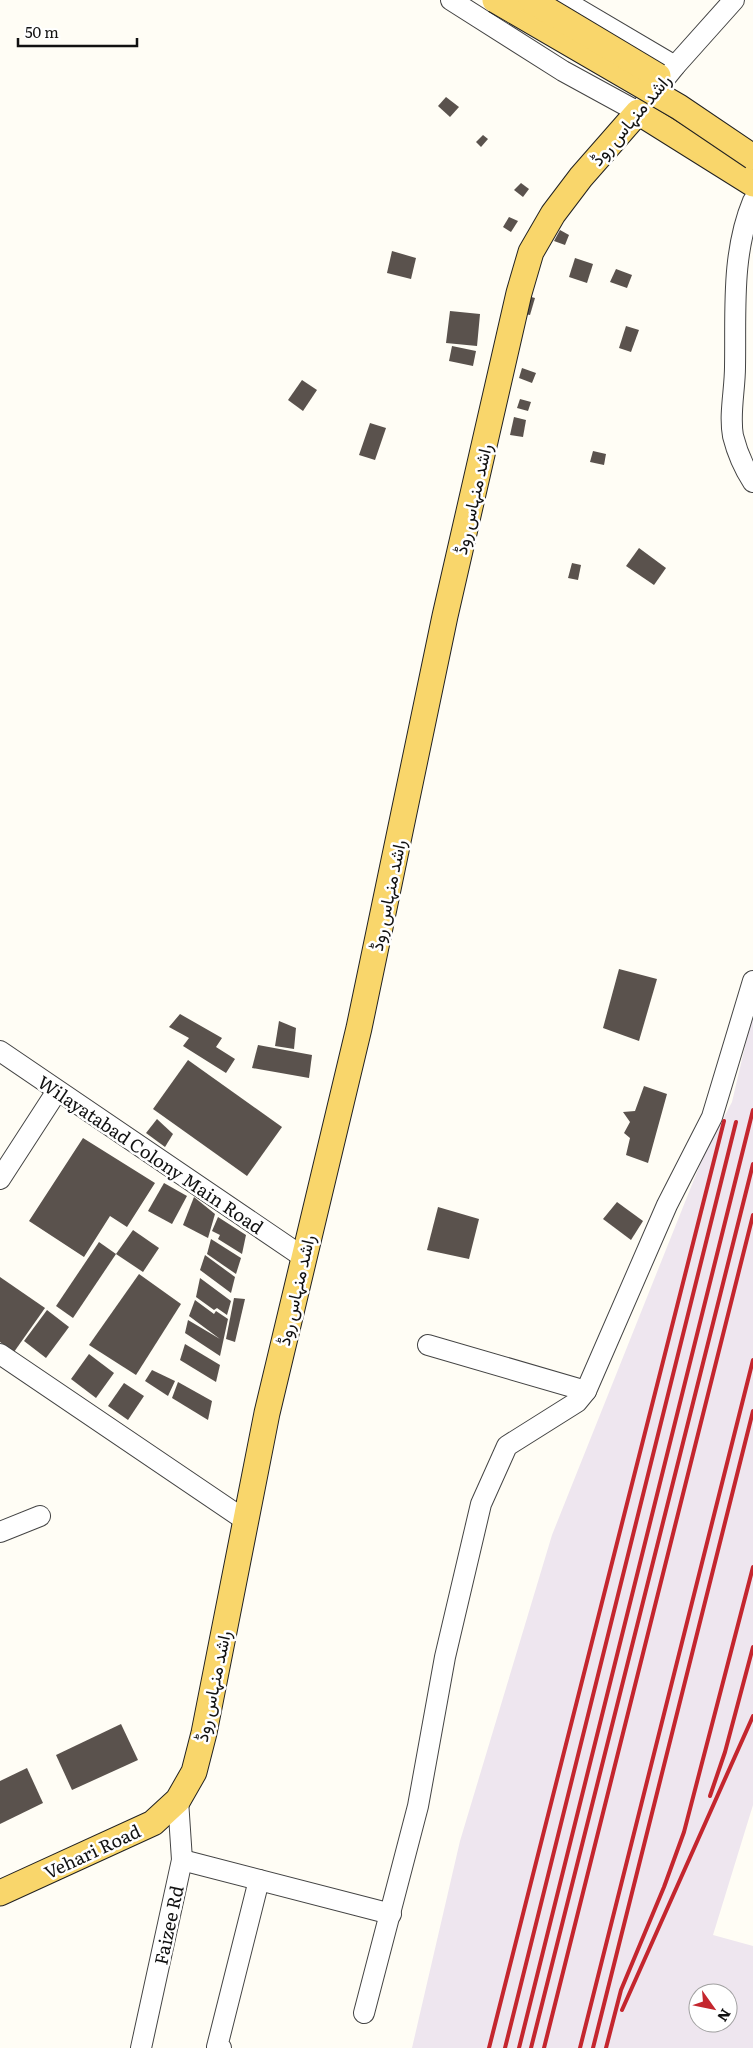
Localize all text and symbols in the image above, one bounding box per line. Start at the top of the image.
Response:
scale bar [18,15,136,47]
text: 50 m [25,20,59,43]
street label: راشد منہاس روڈ [583,67,677,171]
street label: راشد منہاس روڈ [446,441,498,557]
street label: راشد منہاس روڈ [362,837,412,953]
street label: Wilayatabad Colony Main Road [33,1068,269,1240]
street label: راشد منہاس روڈ [269,1232,321,1348]
street label: راشد منہاس روڈ [187,1628,237,1744]
street label: Vehari Road [39,1817,145,1885]
street label: Faizee Rd [146,1883,190,1967]
north arrow [688,1983,738,2033]
text: N [713,2005,736,2026]

